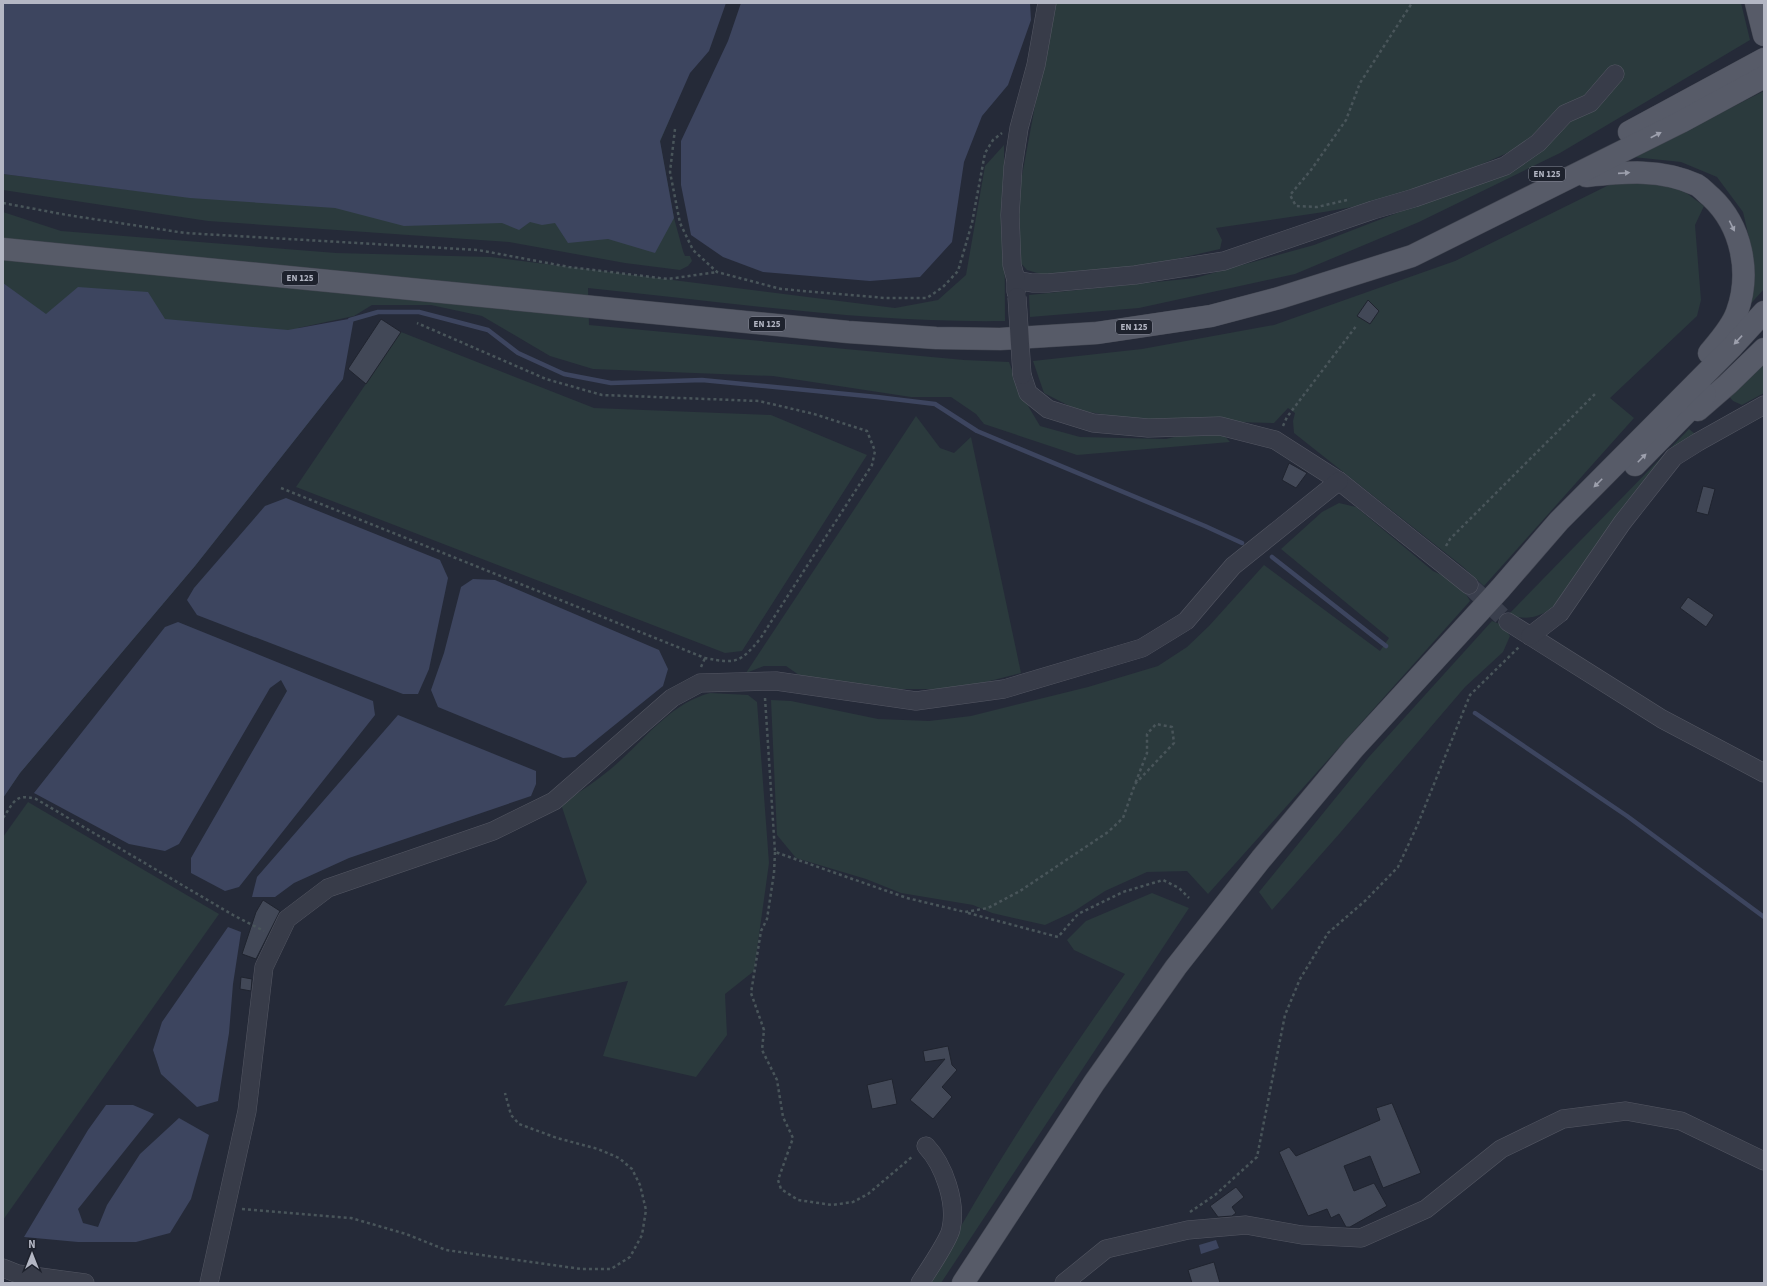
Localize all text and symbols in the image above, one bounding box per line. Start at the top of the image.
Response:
one-way arrow [1650,132,1661,138]
road number: EN 125 [1529,167,1565,181]
one-way arrow [1618,169,1630,176]
one-way arrow [1729,220,1735,232]
road number: EN 125 [282,271,318,285]
road number: EN 125 [749,317,785,331]
road number: EN 125 [1116,320,1152,334]
one-way arrow [1734,336,1743,345]
one-way arrow [1637,453,1647,463]
one-way arrow [1593,478,1602,488]
north arrow [12,1234,52,1274]
text: N [28,1237,36,1252]

